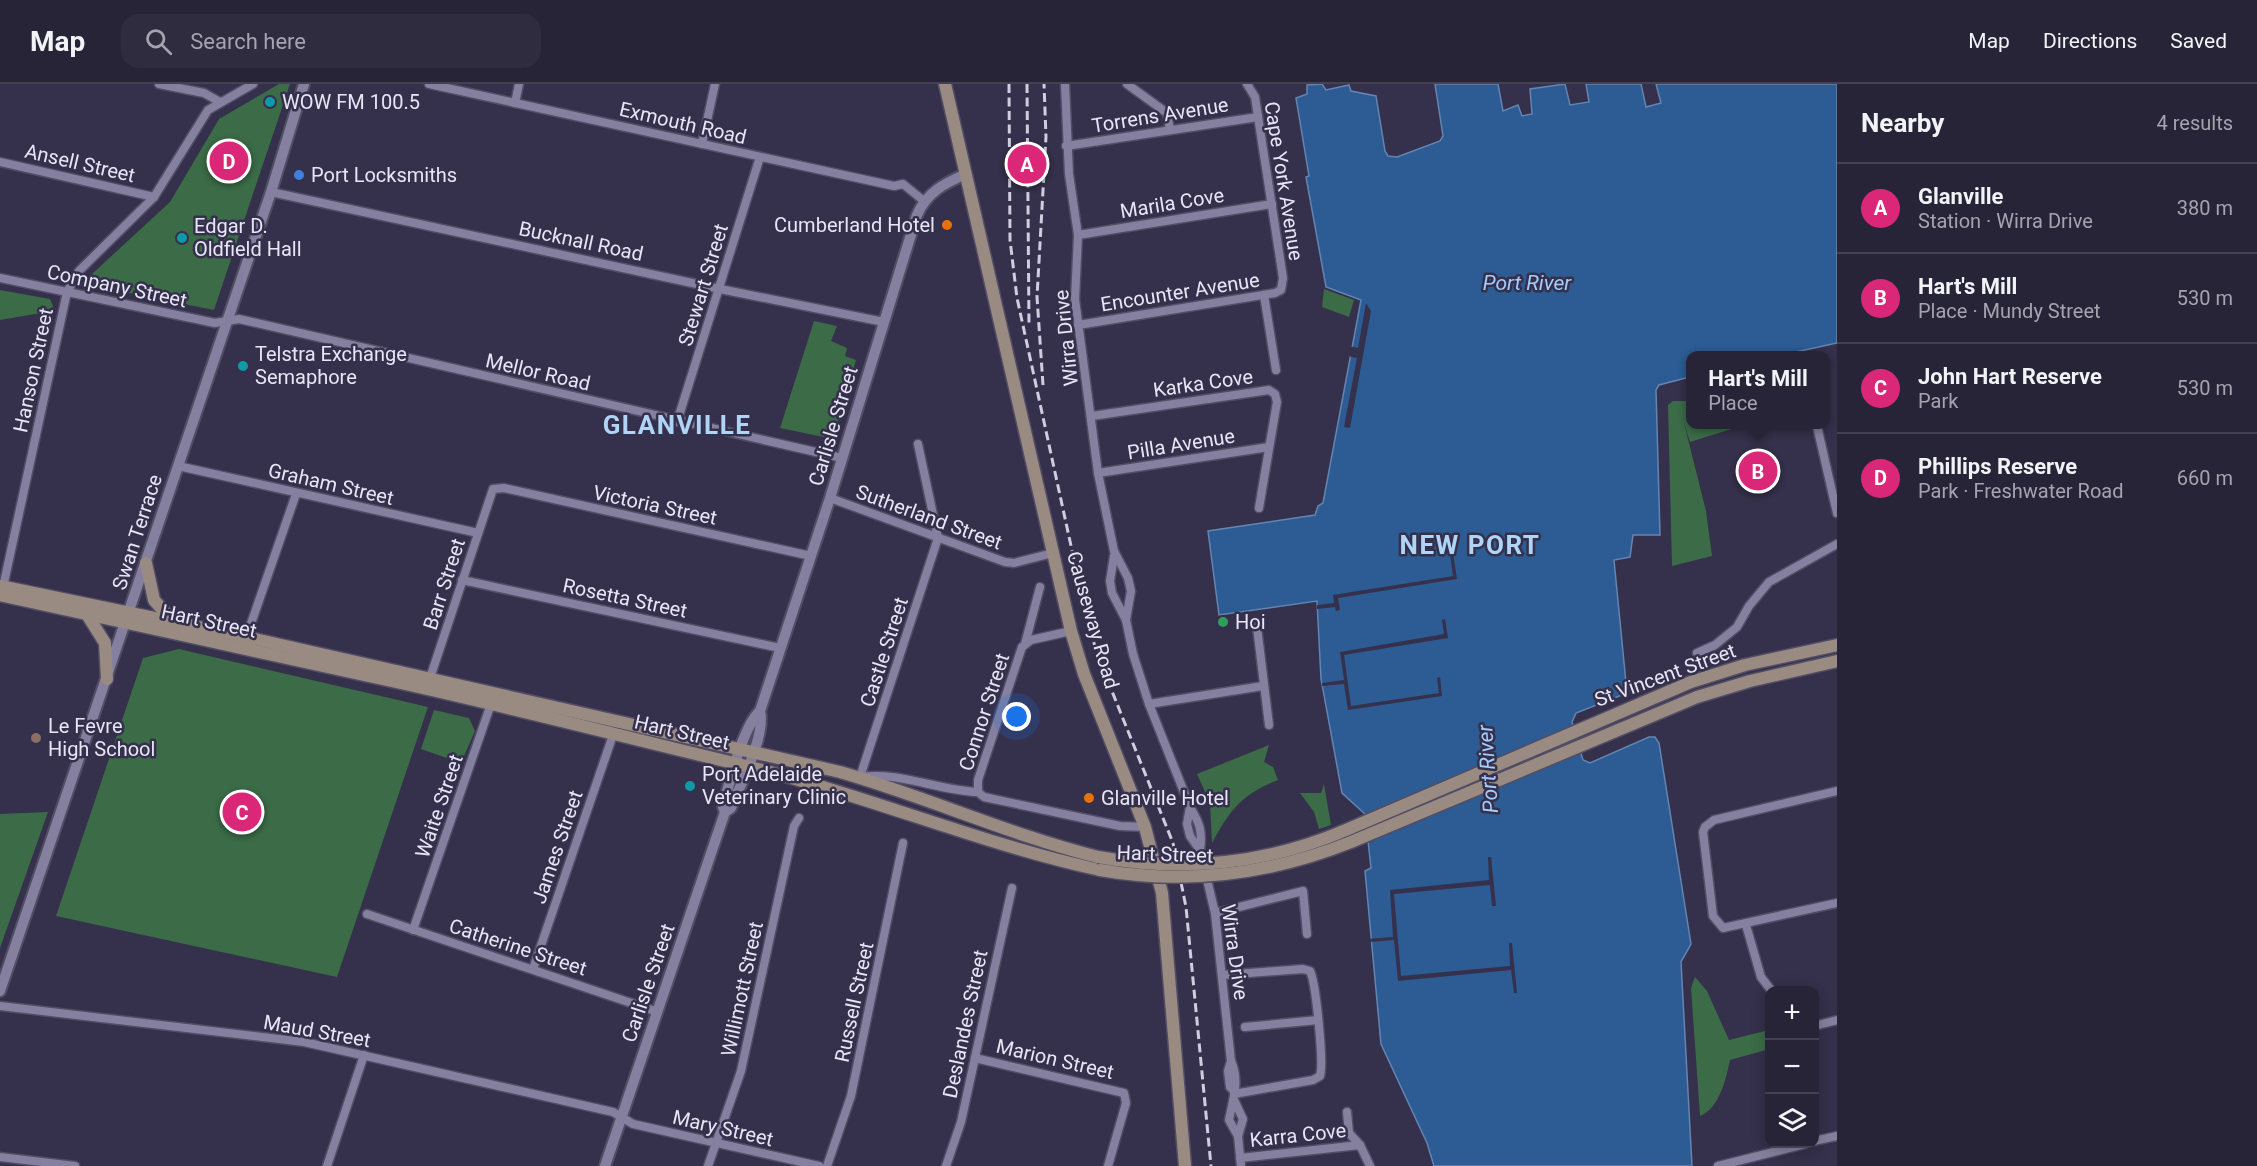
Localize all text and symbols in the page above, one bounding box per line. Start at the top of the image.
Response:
search box [121,14,541,68]
text: Map [30,25,85,58]
icon: search [142,25,175,58]
text: Search here [190,29,306,54]
text: Map [1968,29,2010,53]
text: Directions [2043,29,2137,53]
text: Saved [2170,29,2227,53]
place label: WOW FM 100.5 [282,90,420,114]
street label: Torrens Avenue [1090,92,1230,138]
marker: WOW FM 100.5 [263,95,277,109]
street label: Exmouth Road [617,97,749,149]
street label: Cape York Avenue [1260,100,1308,262]
text: Nearby [1861,108,1944,138]
text: 4 results [2157,111,2233,135]
pin: D [210,138,248,184]
street label: Ansell Street [22,139,138,187]
pin: A [1008,142,1046,187]
place label: Port Locksmiths [311,163,457,187]
marker: Port Locksmiths [292,168,306,182]
street label: Marila Cove [1118,183,1226,223]
text: Glanville [1918,184,2003,209]
text: A [1874,196,1887,220]
text: 380 m [2177,196,2233,220]
text: Station · Wirra Drive [1918,209,2093,233]
place label: Cumberland Hotel [774,213,935,237]
place label: Edgar D. Oldfield Hall [194,214,302,261]
street label: Bucknall Road [517,216,645,266]
marker: Cumberland Hotel [940,218,954,232]
street label: Stewart Street [673,221,733,349]
marker: Edgar D. Oldfield Hall [175,231,189,245]
street label: Company Street [45,259,189,313]
street label: Encounter Avenue [1099,268,1261,316]
water label: Port River [1483,271,1572,295]
text: Hart's Mill [1918,274,2017,299]
text: B [1874,286,1887,310]
text: 530 m [2177,286,2233,310]
street label: Wirra Drive [1049,289,1083,387]
text: Place · Mundy Street [1918,299,2101,323]
street label: Hanson Street [8,306,58,434]
place label: Telstra Exchange Semaphore [255,342,407,389]
street label: Mellor Road [483,348,593,396]
popup [1686,351,1830,429]
marker: Telstra Exchange Semaphore [236,359,250,373]
street label: Carlisle Street [803,363,863,489]
street label: Karka Cove [1152,364,1254,402]
text: John Hart Reserve [1918,364,2102,389]
text: Hart's Mill [1708,366,1808,391]
text: C [1874,376,1887,400]
text: 530 m [2177,376,2233,400]
text: Park [1918,389,1958,413]
text: Place [1708,391,1758,415]
district label: GLANVILLE [603,410,751,440]
street label: Pilla Avenue [1126,424,1236,464]
pin: B [1738,448,1778,494]
text: Phillips Reserve [1918,454,2077,479]
street label: Graham Street [266,458,396,510]
text: D [1874,466,1887,490]
text: 660 m [2177,466,2233,490]
street label: Swan Terrace [107,471,167,593]
street label: Sutherland Street [853,479,1005,555]
text: Park · Freshwater Road [1918,479,2123,503]
street label: Victoria Street [591,480,719,530]
district label: NEW PORT [1400,530,1540,560]
street label: Barr Street [418,535,470,633]
street label: Causeway Road [1062,548,1124,692]
street label: Rosetta Street [561,573,689,623]
street label: Castle Street [855,594,913,710]
street label: Hart Street [159,599,259,643]
place label: Hoi [1235,610,1266,634]
marker: Hoi [1216,615,1230,629]
street label: St Vincent Street [1591,638,1739,712]
street label: Connor Street [954,650,1014,774]
your location [1002,702,1031,731]
street label: Hart Street [632,709,732,755]
place label: Le Fevre High School [48,714,155,761]
water label: Port River [1473,723,1503,814]
marker: Le Fevre High School [29,731,43,745]
street label: Waite Street [410,751,468,861]
place label: Port Adelaide Veterinary Clinic [702,762,846,809]
marker: Port Adelaide Veterinary Clinic [683,779,697,793]
place label: Glanville Hotel [1101,786,1229,810]
street label: James Street [526,787,588,907]
pin: C [222,790,262,834]
marker: Glanville Hotel [1082,791,1096,805]
street label: Hart Street [1116,840,1214,868]
street label: Wirra Drive [1216,903,1254,1001]
street label: Catherine Street [446,913,590,981]
street label: Willimott Street [716,920,768,1058]
street label: Carlisle Street [616,921,680,1045]
street label: Russell Street [830,940,878,1064]
street label: Deslandes Street [938,948,992,1100]
map controls [1765,986,1819,1148]
button: + [1765,986,1819,1040]
street label: Maud Street [262,1010,372,1052]
street label: Marion Street [994,1034,1116,1084]
button: − [1765,1040,1819,1094]
button: layers [1765,1094,1819,1148]
street label: Mary Street [670,1105,776,1151]
street label: Karra Cove [1249,1118,1347,1152]

